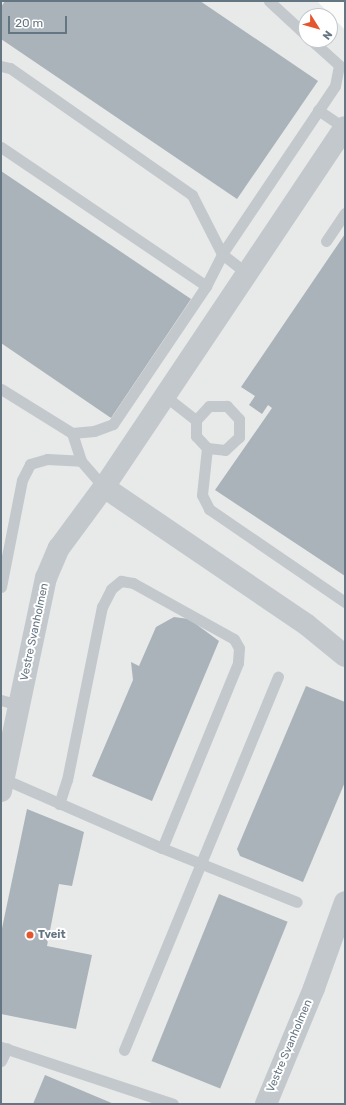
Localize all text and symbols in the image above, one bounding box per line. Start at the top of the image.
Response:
scale bar [10,8,69,34]
north arrow [298,8,338,48]
text: 20 m [15,16,43,30]
text: N [320,28,335,42]
street label: Vestre Svanholmen [18,582,52,682]
place label: Tveit [38,928,66,942]
marker: Tveit [25,930,35,940]
street label: Vestre Svanholmen [265,998,315,1094]

